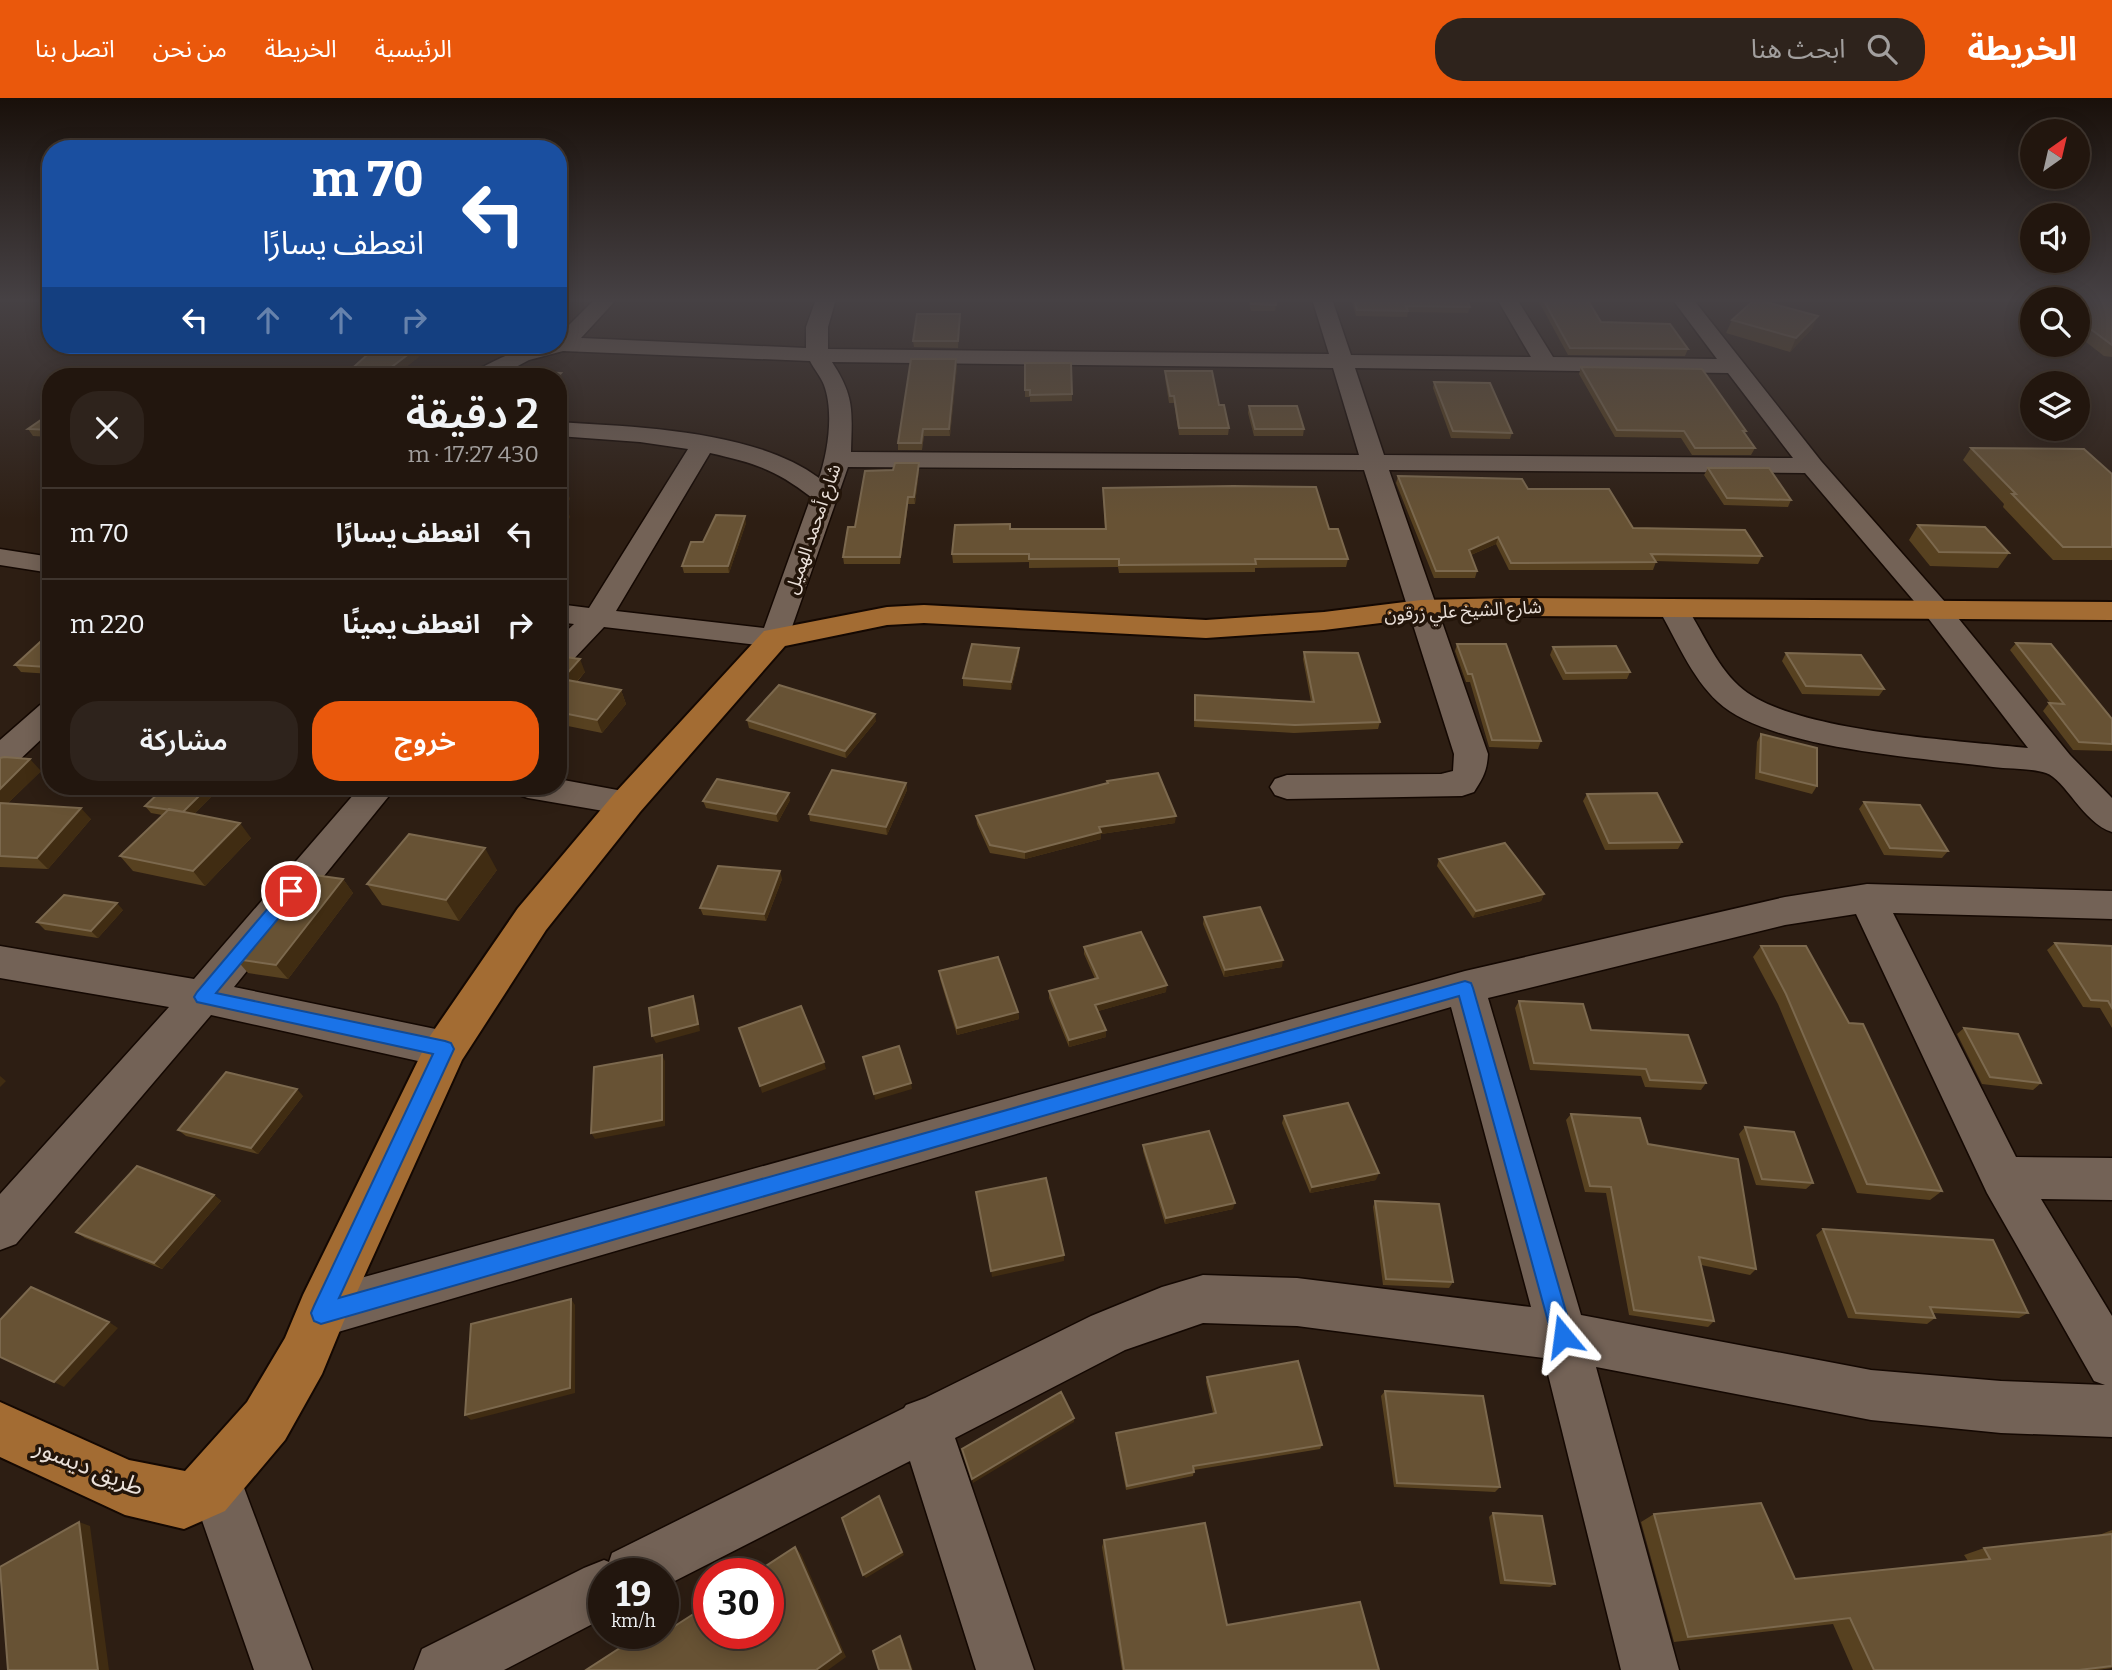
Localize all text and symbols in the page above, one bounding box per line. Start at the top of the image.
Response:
search box [1435,18,1925,81]
text: الخريطة [1967,29,2077,69]
icon: search [1863,30,1901,68]
text: ابحث هنا [1751,34,1845,65]
text: اتصل بنا [35,35,115,63]
text: من نحن [153,35,227,63]
text: الخريطة [265,35,337,63]
text: الرئيسية [375,35,452,63]
north arrow [2020,119,2090,189]
map controls [2020,119,2090,441]
text: 70 m [312,150,424,209]
icon: left [448,168,539,259]
button: sound [2020,203,2090,273]
text: انعطف يسارًا [262,224,424,262]
button: search [2020,287,2090,357]
icon: left [176,301,214,339]
icon: ahead [249,301,287,339]
icon: ahead [322,301,360,339]
icon: right [395,301,433,339]
button: layers [2020,371,2090,441]
text: 2 دقيقة [406,389,539,439]
button: close [70,391,144,465]
text: 430 m · 17:27 [408,440,539,468]
street label: شارع أمحمد الهميل [780,461,848,598]
icon: left [501,515,539,553]
text: 70 m [70,518,129,549]
text: انعطف يسارًا [336,518,480,549]
street label: شارع الشيخ علي زرقون [1384,596,1543,629]
icon: right [501,606,539,644]
text: 220 m [70,609,145,640]
text: انعطف يمينًا [342,609,480,640]
button: مشاركة [70,701,298,781]
button: خروج [312,701,539,781]
pin [261,861,321,921]
icon: arrive [272,872,310,910]
position arrow [1526,1299,1600,1373]
street label: طريق ديسور [29,1432,148,1503]
speed limit sign: 30 [693,1558,784,1649]
text: 19 [616,1573,651,1615]
text: km/h [611,1610,656,1632]

